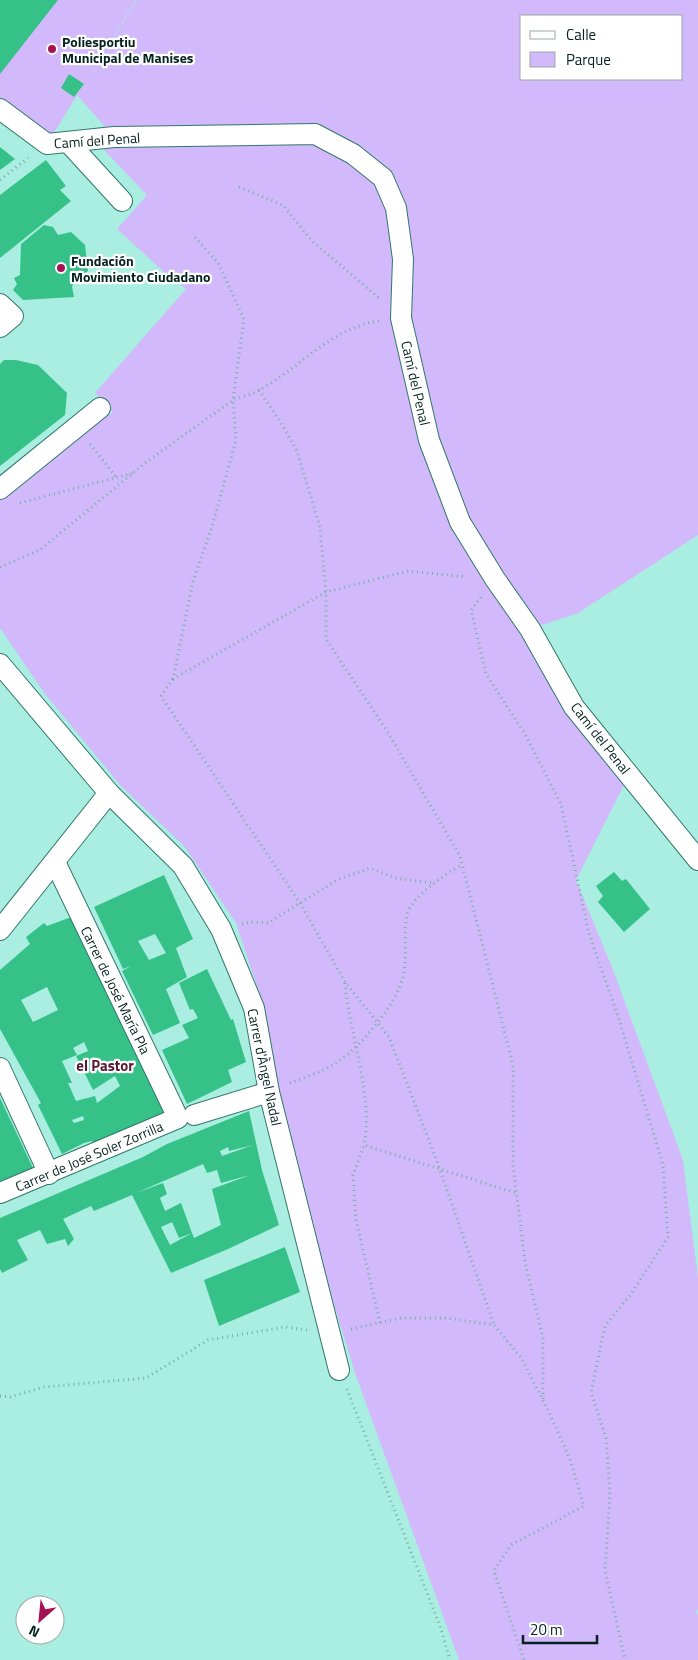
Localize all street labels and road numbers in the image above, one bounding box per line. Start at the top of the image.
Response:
street label: Camí del Penal [53,127,141,153]
street label: Camí del Penal [396,339,436,427]
street label: Camí del Penal [566,698,636,778]
street label: Carrer de José María Pla [76,922,156,1058]
street label: Carrer d'Àngel Nadal [242,1006,288,1128]
street label: Carrer de José Soler Zorrilla [12,1115,166,1197]

